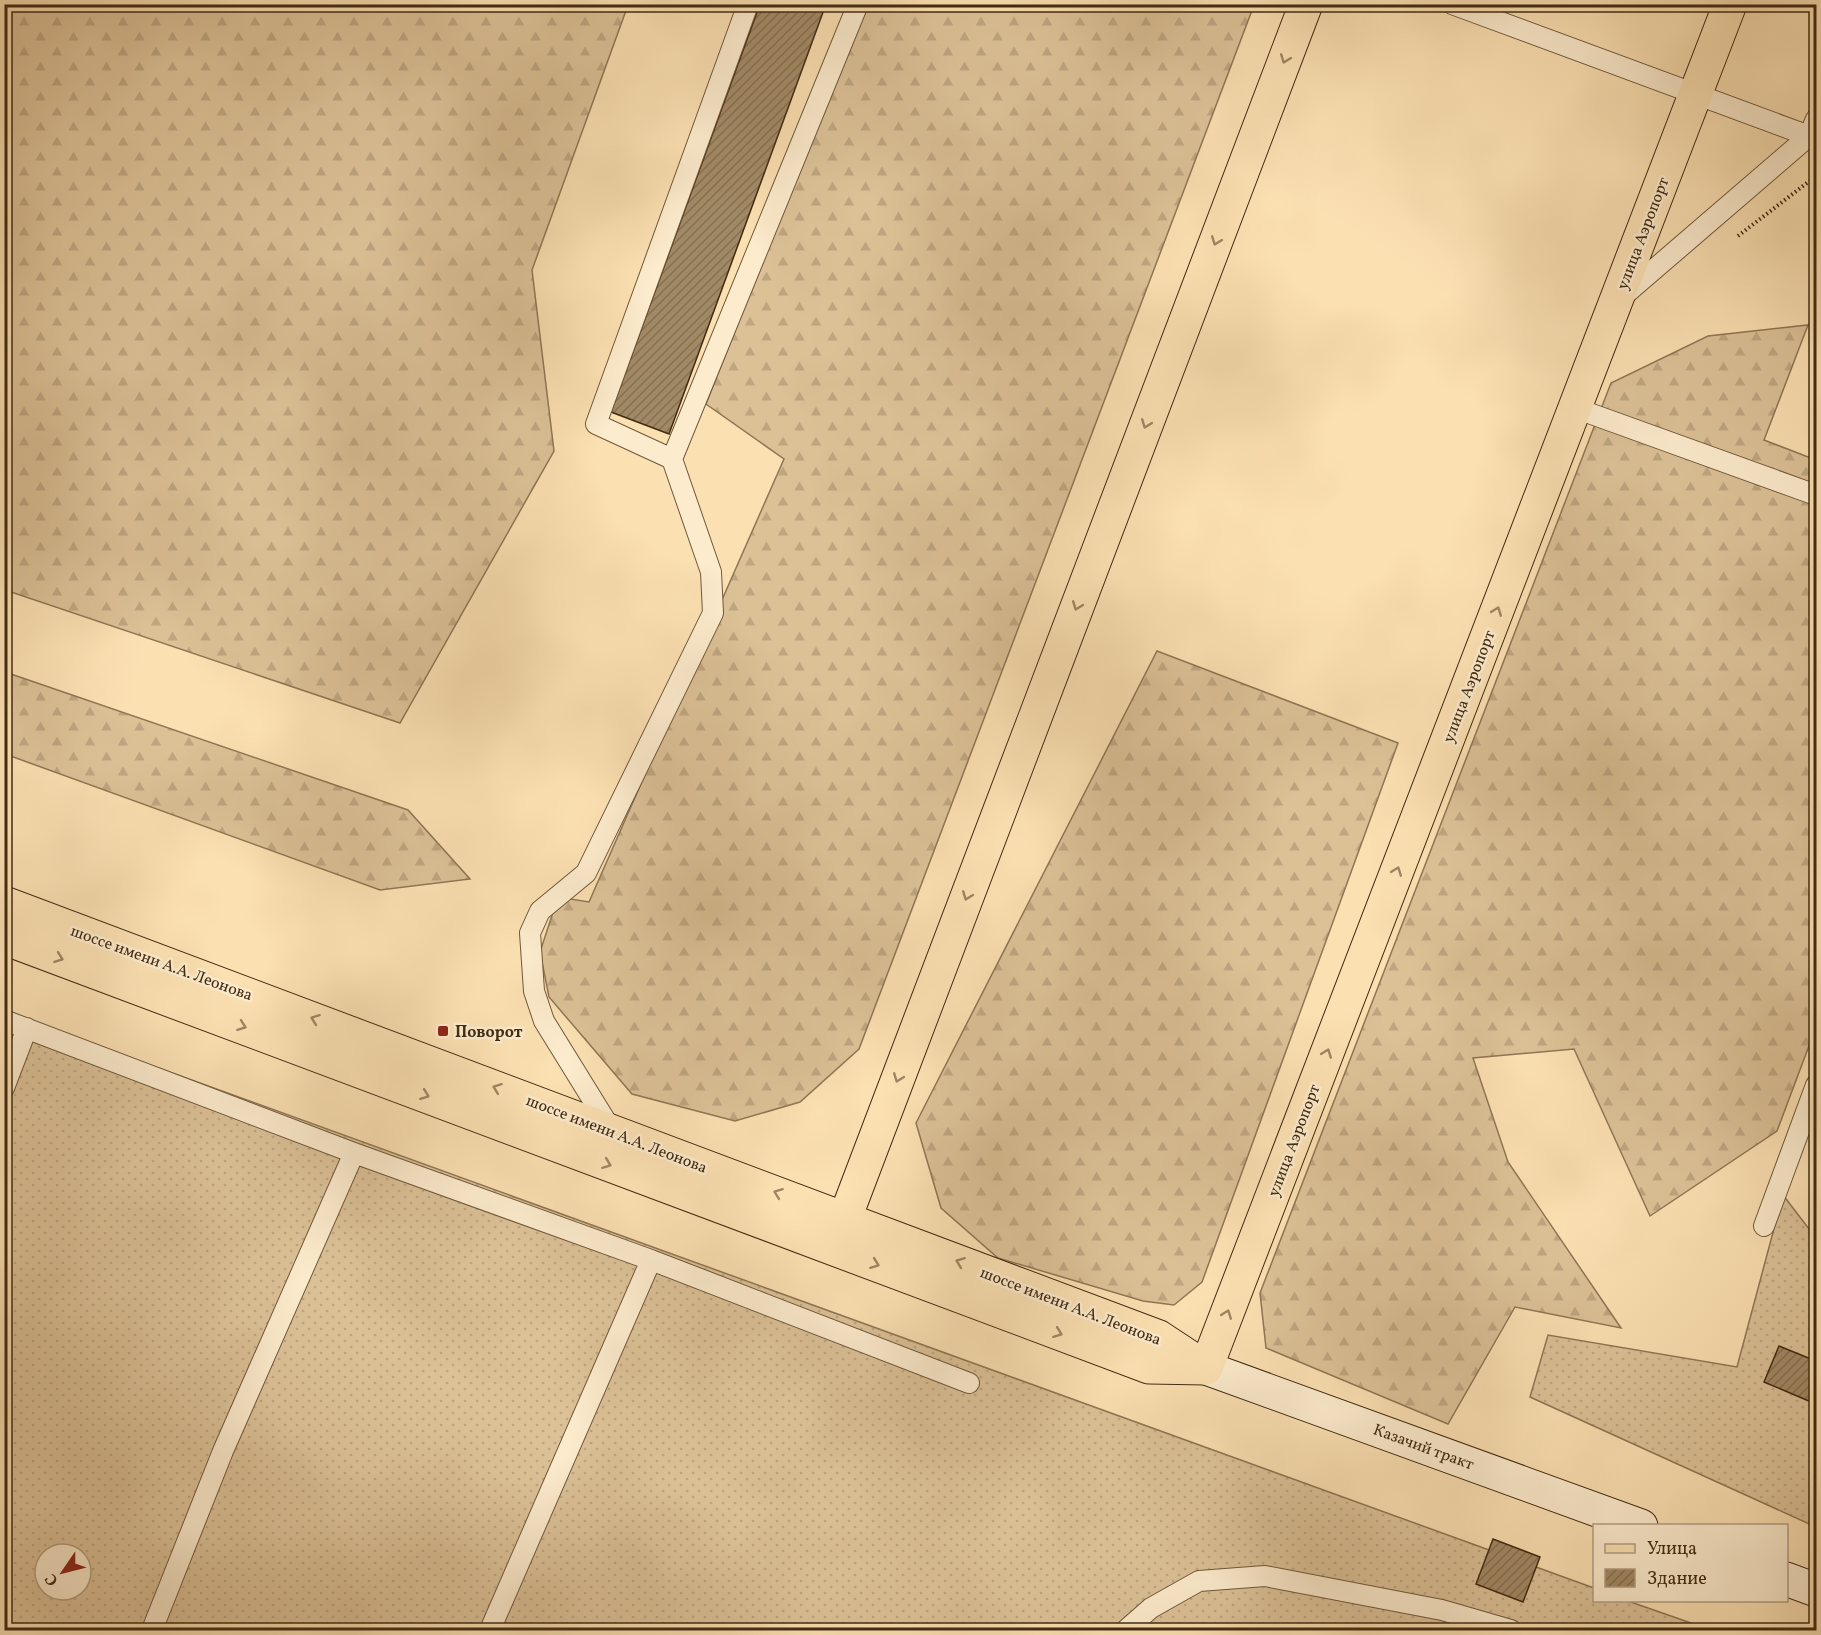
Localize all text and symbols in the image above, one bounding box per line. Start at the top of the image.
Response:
one-way arrow [1280,53,1292,64]
street label: улица Аэропорт [1612,174,1675,293]
one-way arrow [1210,236,1223,246]
one-way arrow [1141,418,1154,429]
one-way arrow [1072,600,1084,611]
one-way arrow [1490,606,1502,617]
street label: улица Аэропорт [1438,627,1501,746]
one-way arrow [1390,867,1402,878]
one-way arrow [962,890,974,901]
street label: шоссе имени А.А. Леонова [67,921,256,1007]
one-way arrow [53,951,64,963]
one-way arrow [310,1014,321,1026]
one-way arrow [236,1019,247,1032]
place label: Поворот [455,1022,523,1044]
marker: Поворот [436,1024,450,1038]
one-way arrow [1319,1049,1332,1059]
one-way arrow [892,1072,905,1083]
street label: улица Аэропорт [1263,1081,1326,1200]
one-way arrow [492,1082,503,1095]
one-way arrow [418,1088,429,1100]
street label: шоссе имени А.А. Леонова [523,1090,710,1180]
one-way arrow [601,1156,612,1169]
one-way arrow [773,1188,784,1201]
one-way arrow [869,1257,880,1269]
one-way arrow [956,1257,967,1269]
street label: шоссе имени А.А. Леонова [977,1262,1164,1352]
one-way arrow [1219,1309,1232,1320]
one-way arrow [1052,1325,1063,1338]
street label: Казачий тракт [1370,1419,1477,1476]
legend [1593,1524,1788,1602]
text: Улица [1647,1537,1697,1562]
north arrow [33,1542,93,1602]
text: Здание [1647,1567,1707,1592]
text: С [40,1569,64,1590]

